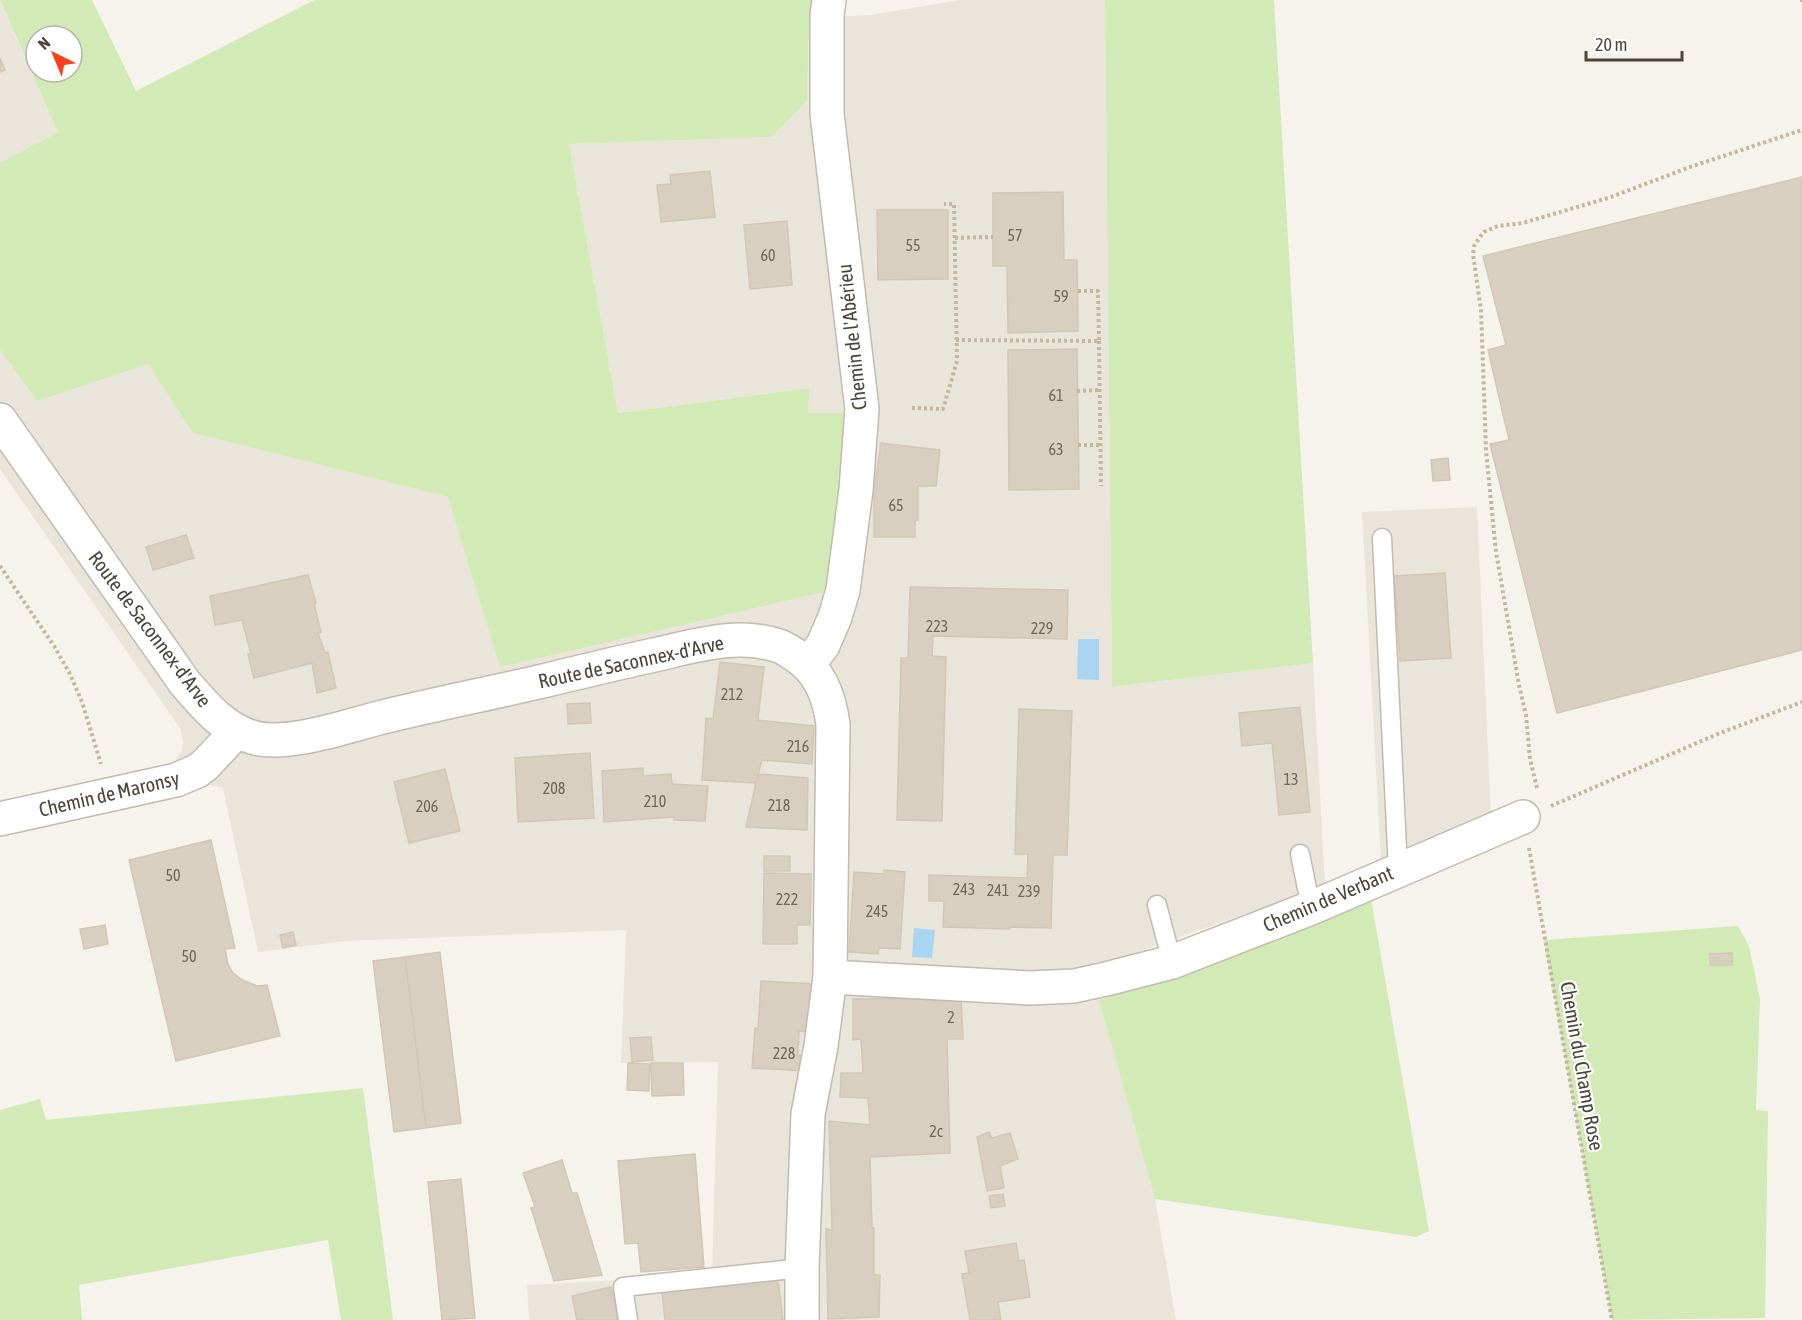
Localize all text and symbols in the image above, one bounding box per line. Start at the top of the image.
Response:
north arrow [24,24,84,84]
scale bar [1586,24,1682,62]
text: N [34,33,53,53]
text: 20 m [1595,34,1627,55]
house number: 57 [1007,226,1023,244]
house number: 55 [905,236,921,254]
house number: 60 [760,246,776,264]
street label: Chemin de l'Abérieu [832,263,871,411]
house number: 59 [1053,287,1069,305]
house number: 61 [1048,386,1064,404]
house number: 63 [1048,440,1064,458]
house number: 65 [888,496,904,514]
street label: Route de Saconnex-d'Arve [84,546,217,711]
house number: 223 [926,617,948,635]
house number: 229 [1031,619,1053,637]
street label: Route de Saconnex-d'Arve [536,631,726,692]
house number: 212 [721,685,743,703]
house number: 216 [787,737,809,755]
street label: Chemin de Maronsy [36,766,181,821]
house number: 13 [1283,770,1299,788]
house number: 208 [543,779,565,797]
house number: 210 [644,792,666,810]
house number: 218 [768,796,790,814]
house number: 206 [416,797,438,815]
street label: Chemin de Verbant [1259,861,1396,936]
house number: 50 [165,866,181,884]
house number: 243 [953,880,975,898]
house number: 241 [987,881,1009,899]
house number: 239 [1018,882,1040,900]
house number: 222 [776,890,798,908]
house number: 245 [866,902,888,920]
house number: 50 [181,947,197,965]
street label: Chemin du Champ Rose [1556,980,1609,1152]
house number: 2 [947,1008,955,1026]
house number: 228 [773,1044,795,1062]
house number: 2c [929,1122,943,1140]

